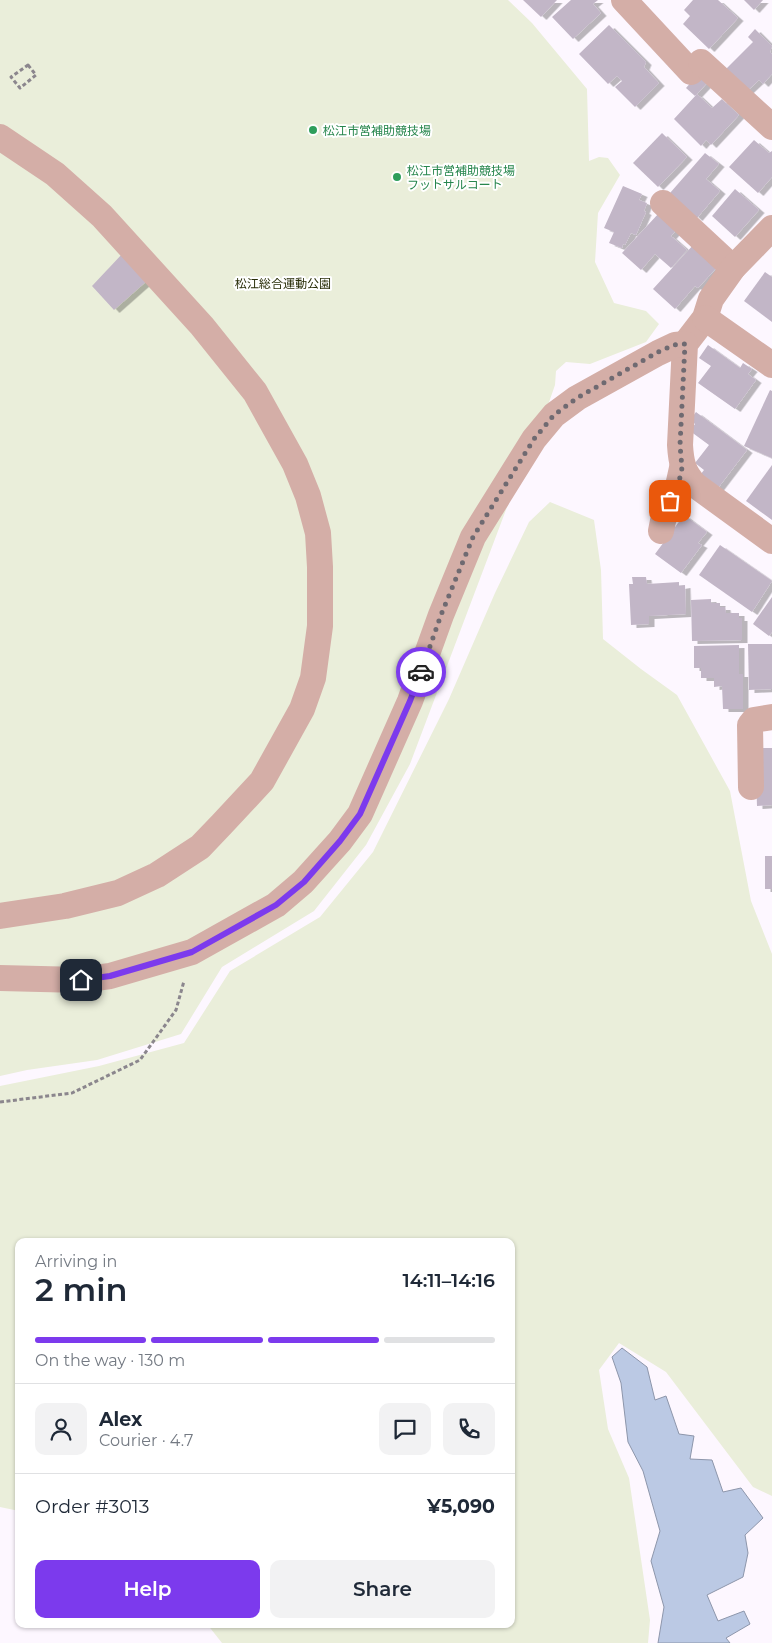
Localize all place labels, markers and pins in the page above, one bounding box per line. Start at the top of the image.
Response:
place label: 松江市営補助競技場 [323,123,431,138]
marker: 松江市営補助競技場 [307,124,319,136]
place label: 松江市営補助競技場 フットサルコート [407,163,515,192]
marker: 松江市営補助競技場 フットサルコート [391,171,403,183]
pin [649,480,691,522]
pin [60,959,102,1001]

